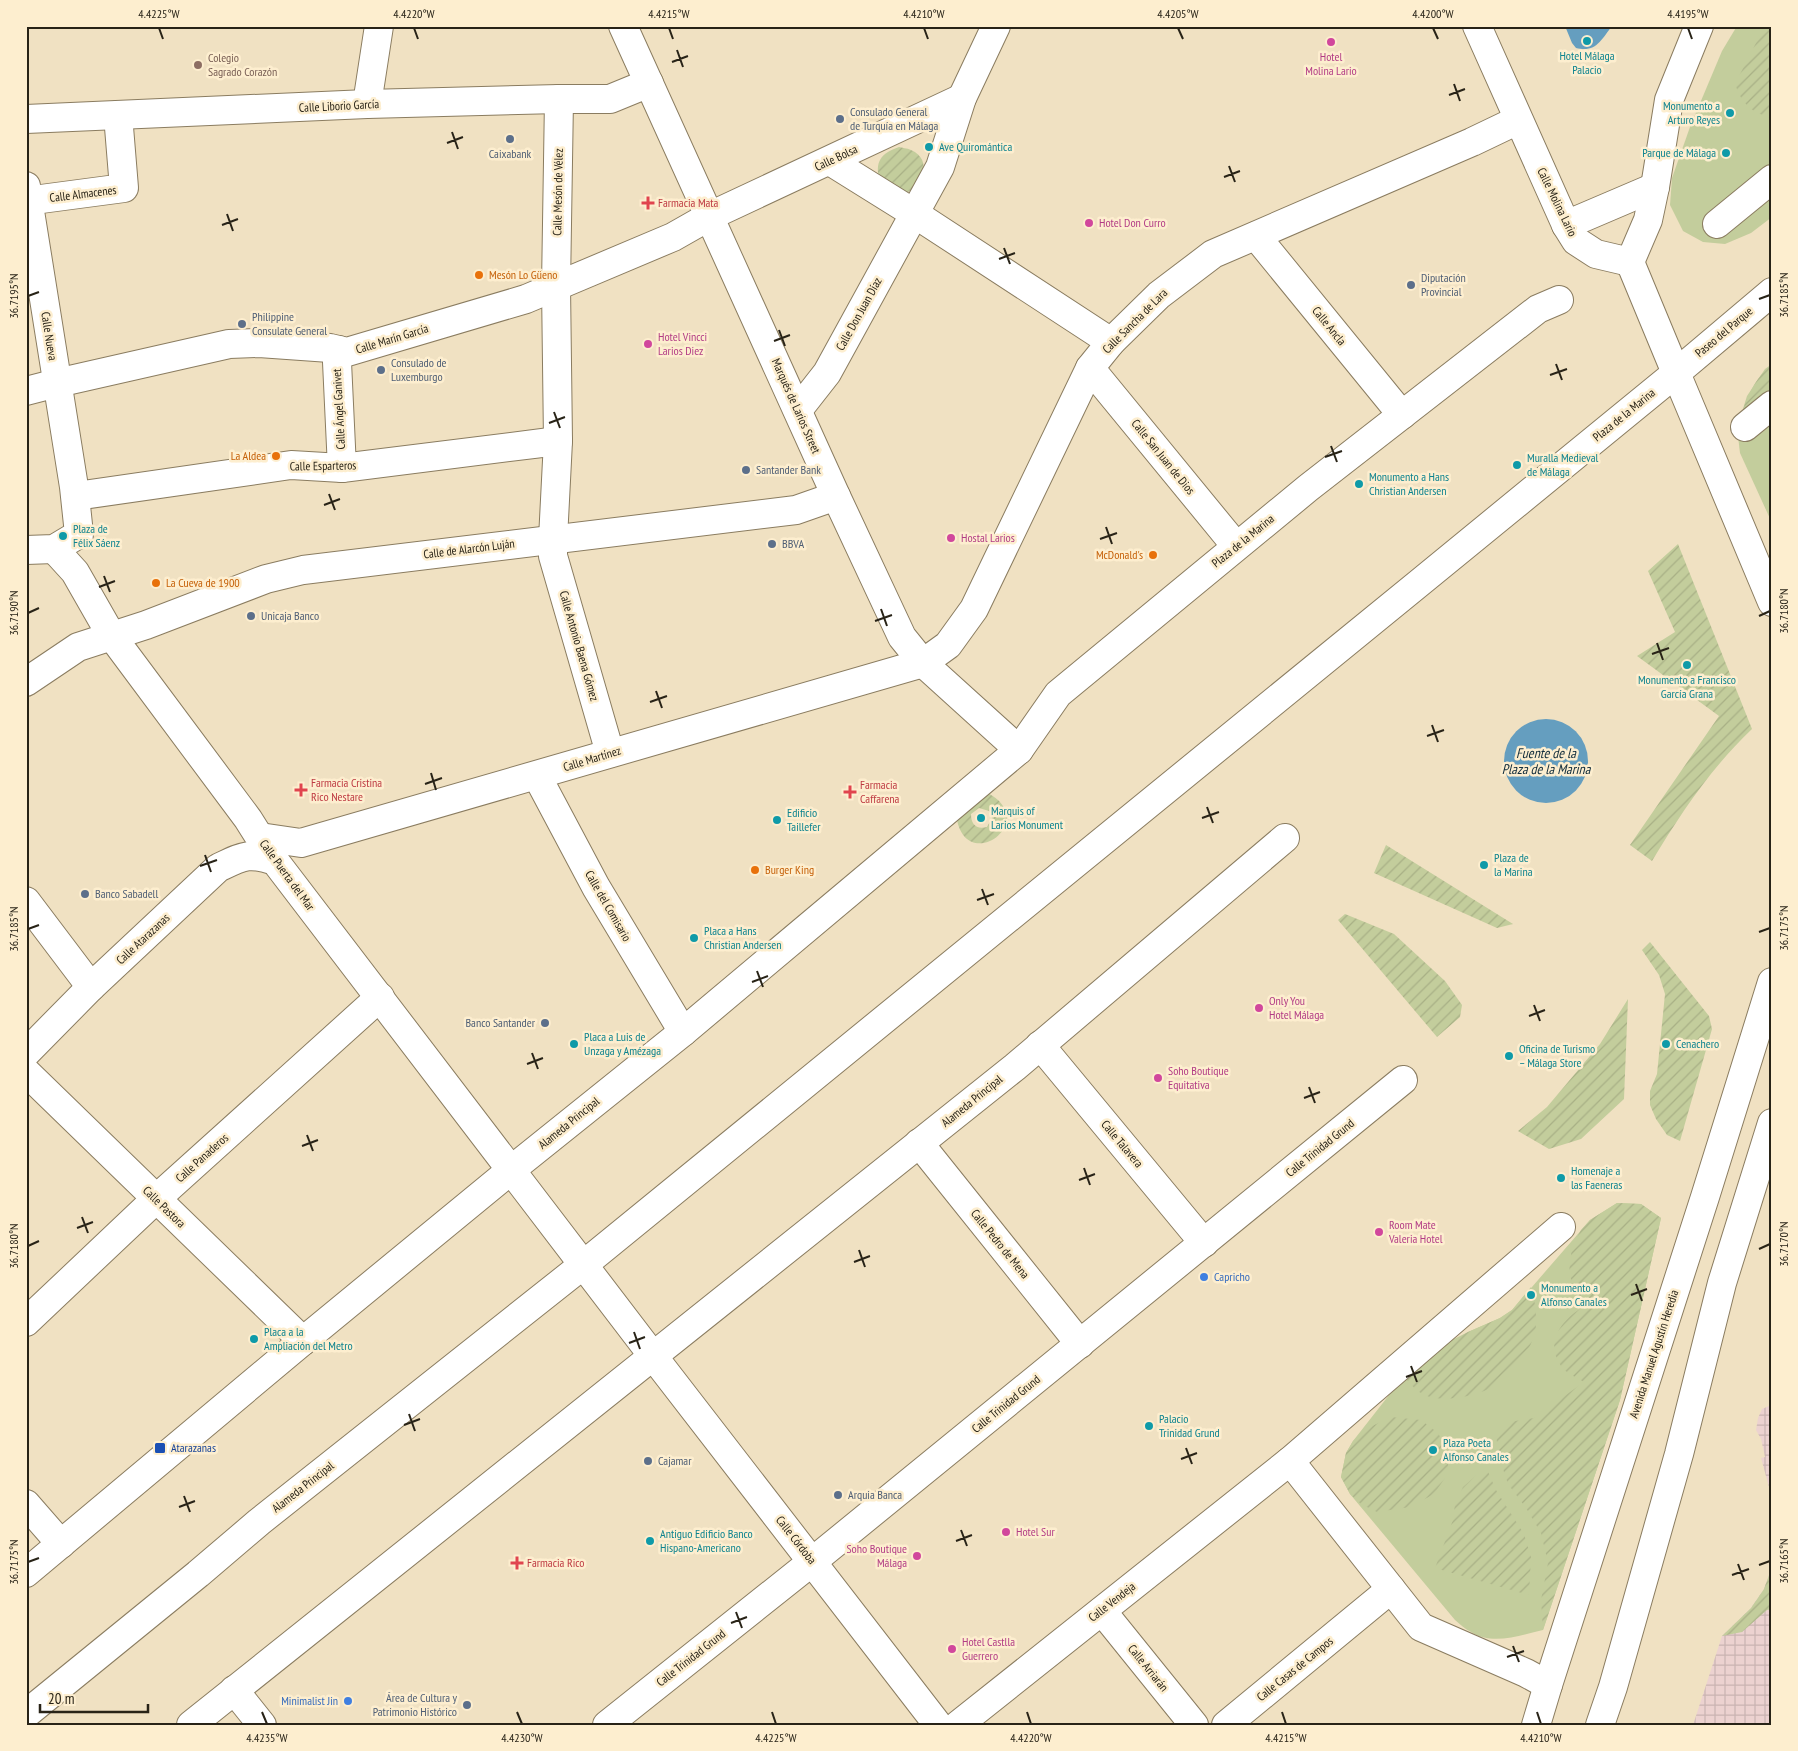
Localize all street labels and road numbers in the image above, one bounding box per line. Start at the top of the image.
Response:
street label: Calle Liborio García [298,96,380,115]
street label: Calle Bolsa [812,141,860,174]
street label: Calle Mesón de Vélez [549,148,566,236]
street label: Calle Molina Lario [1534,165,1581,239]
street label: Calle Almacenes [49,182,117,205]
street label: Calle Don Juan Díaz [832,275,885,353]
street label: Calle Sancha de Lara [1099,285,1170,356]
street label: Calle Ancla [1309,303,1350,348]
street label: Paseo del Parque [1692,303,1756,360]
street label: Calle Nueva [38,310,61,362]
street label: Calle Marín García [354,320,430,357]
street label: Marqués de Larios Street [769,356,824,456]
street label: Calle Ángel Ganivet [329,368,348,450]
street label: Plaza de la Marina [1589,385,1658,444]
street label: Calle San Juan de Dios [1128,416,1198,497]
street label: Calle Esparteros [289,457,356,474]
street label: Plaza de la Marina [1208,511,1277,570]
street label: Calle de Alarcón Luján [422,535,515,562]
street label: Calle Antonio Baena Gómez [557,589,602,703]
street label: Calle Martínez [561,743,623,774]
street label: Calle Puerta del Mar [257,836,319,914]
street label: Calle del Comisario [582,868,635,944]
street label: Calle Atarazanas [113,910,173,967]
street label: Alameda Principal [938,1071,1006,1130]
street label: Alameda Principal [535,1093,603,1152]
street label: Calle Trinidad Grund [1282,1115,1357,1180]
street label: Calle Talavera [1098,1117,1147,1171]
street label: Calle Panaderos [172,1130,231,1185]
street label: Calle Pastora [140,1183,189,1231]
street label: Calle Pedro de Mena [968,1206,1033,1282]
street label: Avenida Manuel Agustín Heredia [1626,1288,1681,1420]
street label: Calle Trinidad Grund [968,1371,1043,1436]
street label: Alameda Principal [269,1458,337,1515]
street label: Calle Córdoba [773,1513,820,1567]
street label: Calle Vendeja [1085,1578,1138,1625]
street label: Calle Trinidad Grund [653,1626,728,1689]
street label: Calle Casas de Campos [1253,1633,1336,1704]
street label: Calle Arriarán [1125,1641,1172,1694]

